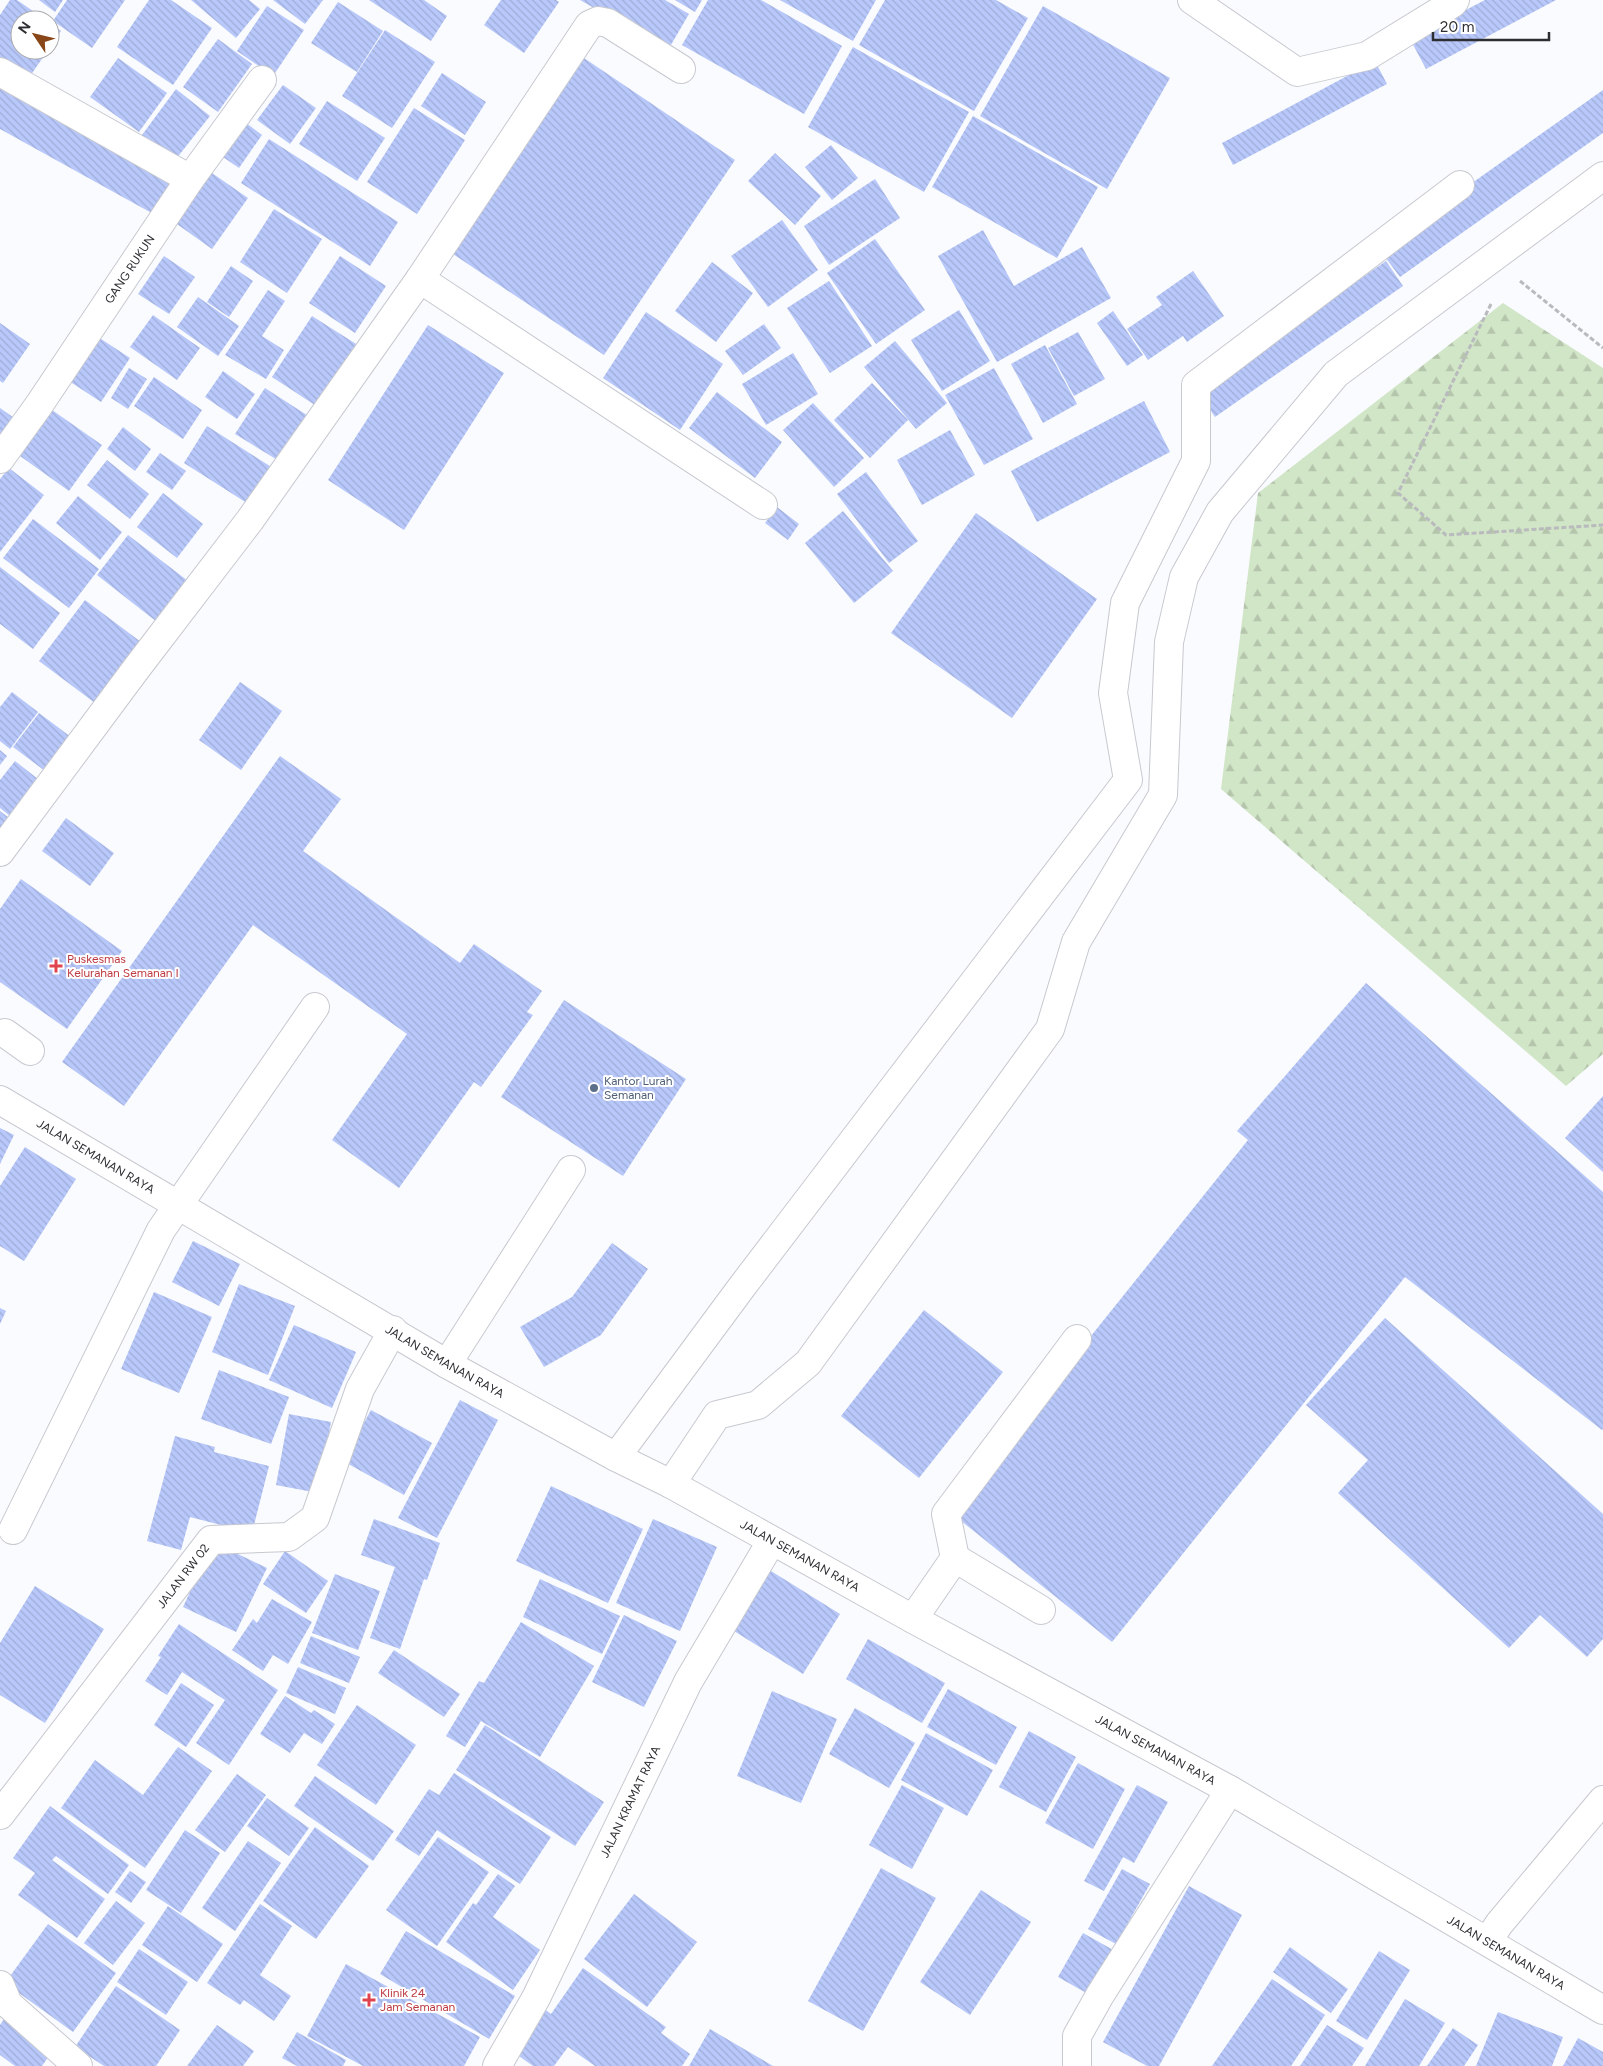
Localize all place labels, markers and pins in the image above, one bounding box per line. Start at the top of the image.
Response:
place label: Puskesmas Kelurahan Semanan I [67,952,179,980]
marker: Puskesmas Kelurahan Semanan I [49,959,63,973]
place label: Kantor Lurah Semanan [604,1074,673,1102]
marker: Kantor Lurah Semanan [588,1082,600,1094]
place label: Klinik 24 Jam Semanan [380,1986,456,2014]
marker: Klinik 24 Jam Semanan [362,1993,376,2007]

